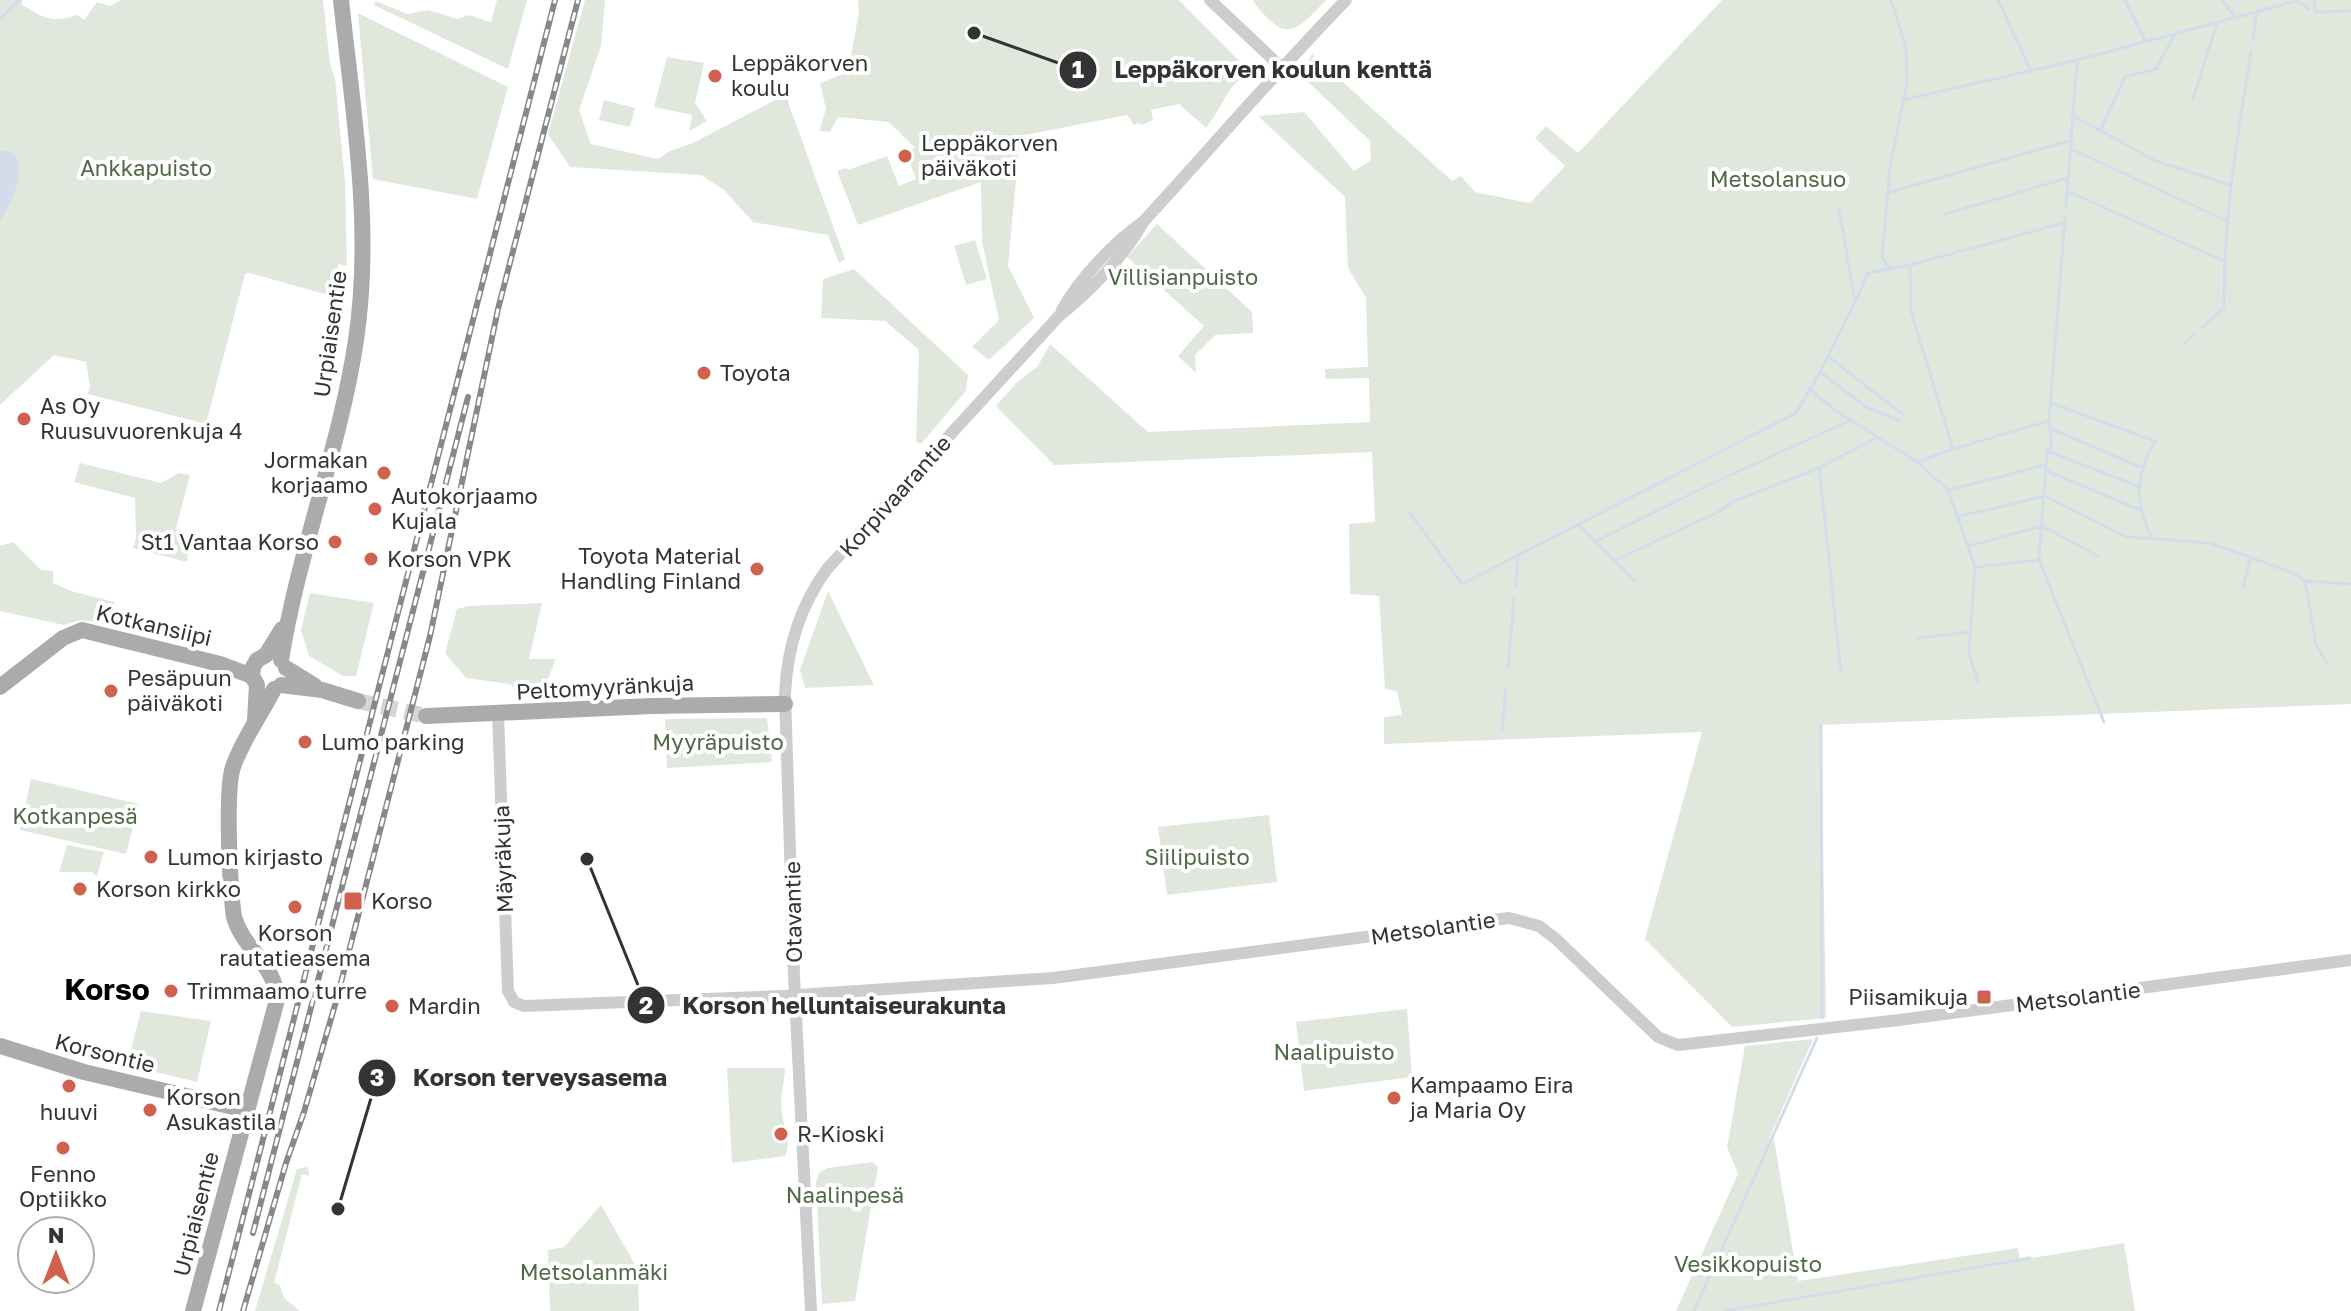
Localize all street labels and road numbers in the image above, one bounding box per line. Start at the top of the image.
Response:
street label: Urpiaisentie [307,269,352,399]
street label: Korpivaarantie [833,429,956,562]
street label: Kotkansiipi [94,598,215,651]
street label: Peltomyyränkuja [515,668,695,705]
street label: Mäyräkuja [487,805,518,914]
street label: Otavantie [778,861,807,963]
street label: Metsolantie [1369,905,1497,950]
street label: Metsolantie [2014,975,2142,1018]
street label: Korsontie [52,1027,158,1078]
street label: Urpiaisentie [167,1149,224,1279]

